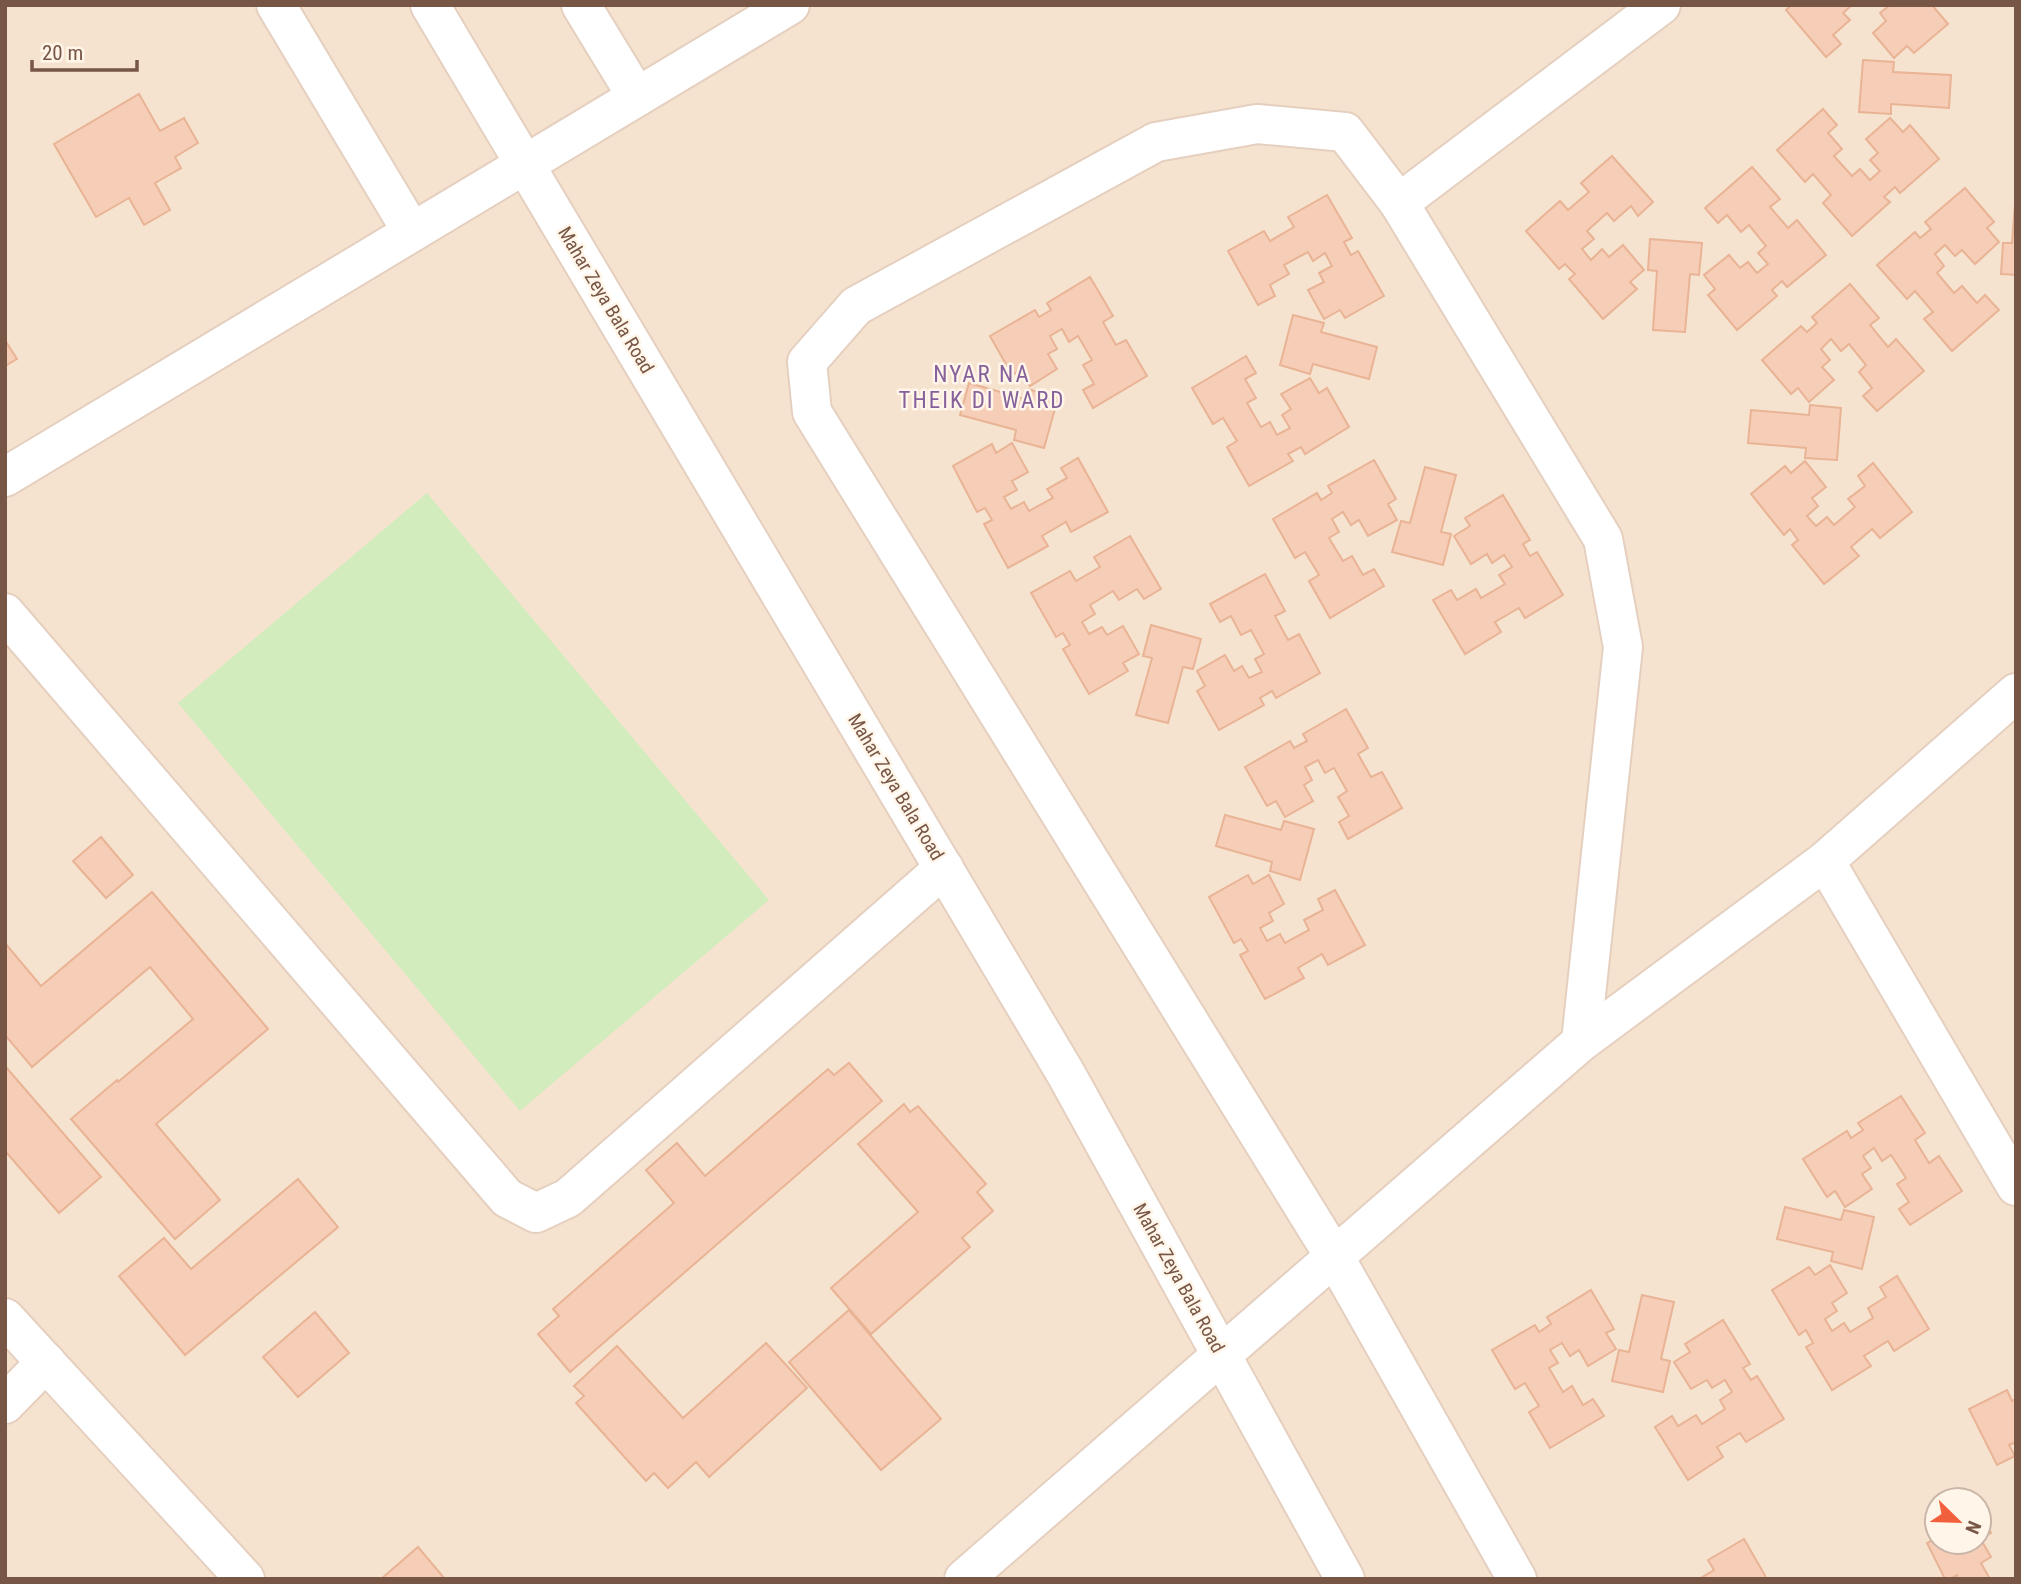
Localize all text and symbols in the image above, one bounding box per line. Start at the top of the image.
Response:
scale bar [32,28,136,72]
text: 20 m [42,41,83,65]
street label: Mahar Zeya Bala Road [553,222,659,378]
district label: NYAR NA THEIK DI WARD [898,361,1066,414]
street label: Mahar Zeya Bala Road [843,709,949,865]
street label: Mahar Zeya Bala Road [1128,1199,1230,1357]
north arrow [1923,1486,1993,1556]
text: N [1960,1518,1986,1537]

